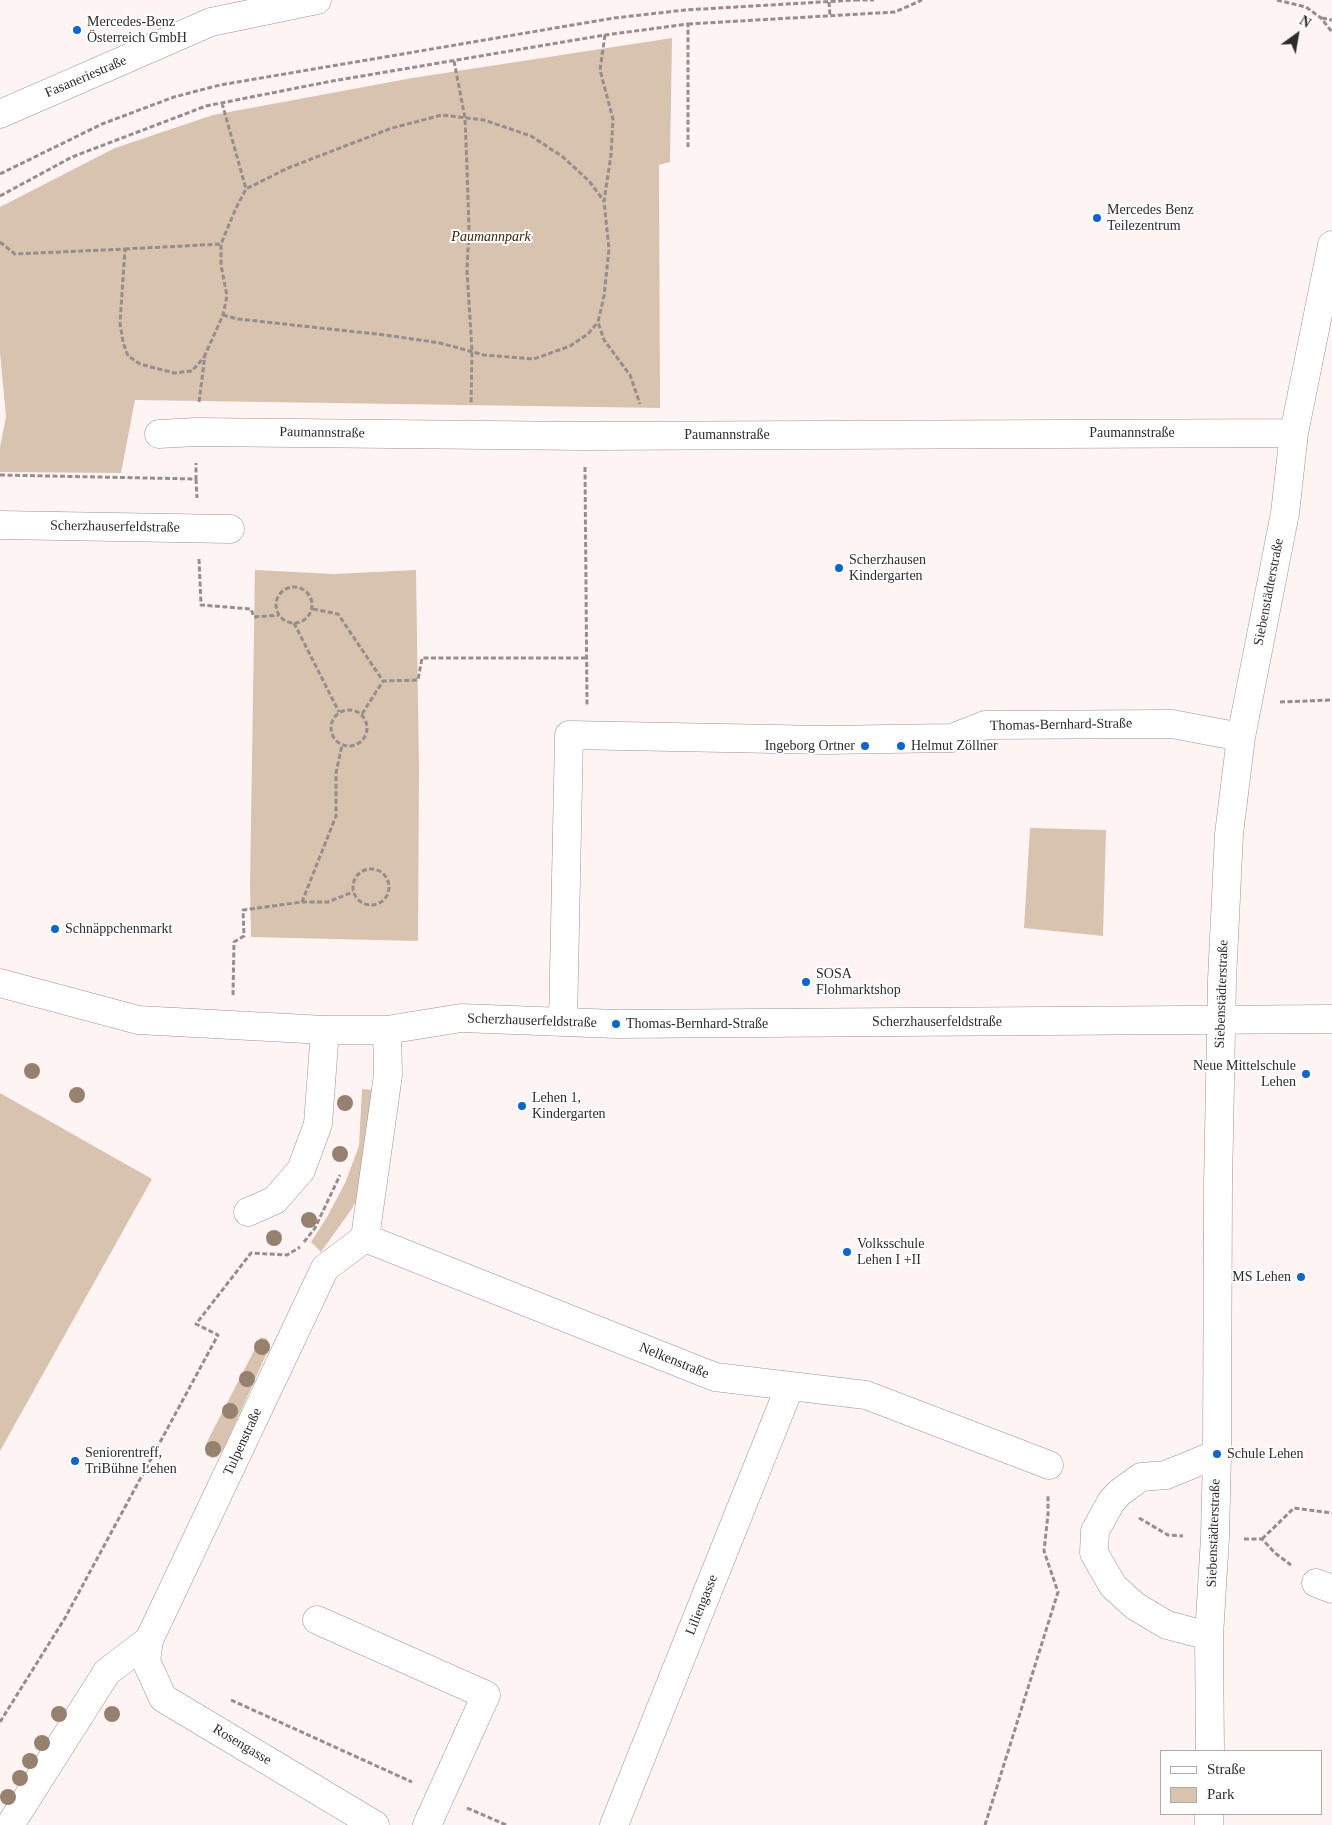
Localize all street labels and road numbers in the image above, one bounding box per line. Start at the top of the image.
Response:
street label: Fasaneriestraße [43,52,129,102]
street label: Paumannstraße [279,424,365,442]
street label: Paumannstraße [1089,425,1175,441]
street label: Paumannstraße [684,427,770,443]
street label: Scherzhauserfeldstraße [50,517,180,537]
street label: Siebenstädterstraße [1250,537,1288,647]
street label: Thomas-Bernhard-Straße [990,715,1132,735]
street label: Siebenstädterstraße [1212,939,1232,1049]
street label: Scherzhauserfeldstraße [467,1010,597,1032]
street label: Scherzhauserfeldstraße [872,1014,1002,1030]
street label: Nelkenstraße [637,1339,711,1383]
street label: Tulpenstraße [220,1406,266,1478]
street label: Siebenstädterstraße [1204,1478,1224,1588]
street label: Liliengasse [682,1572,722,1638]
street label: Rosengasse [210,1721,274,1769]

